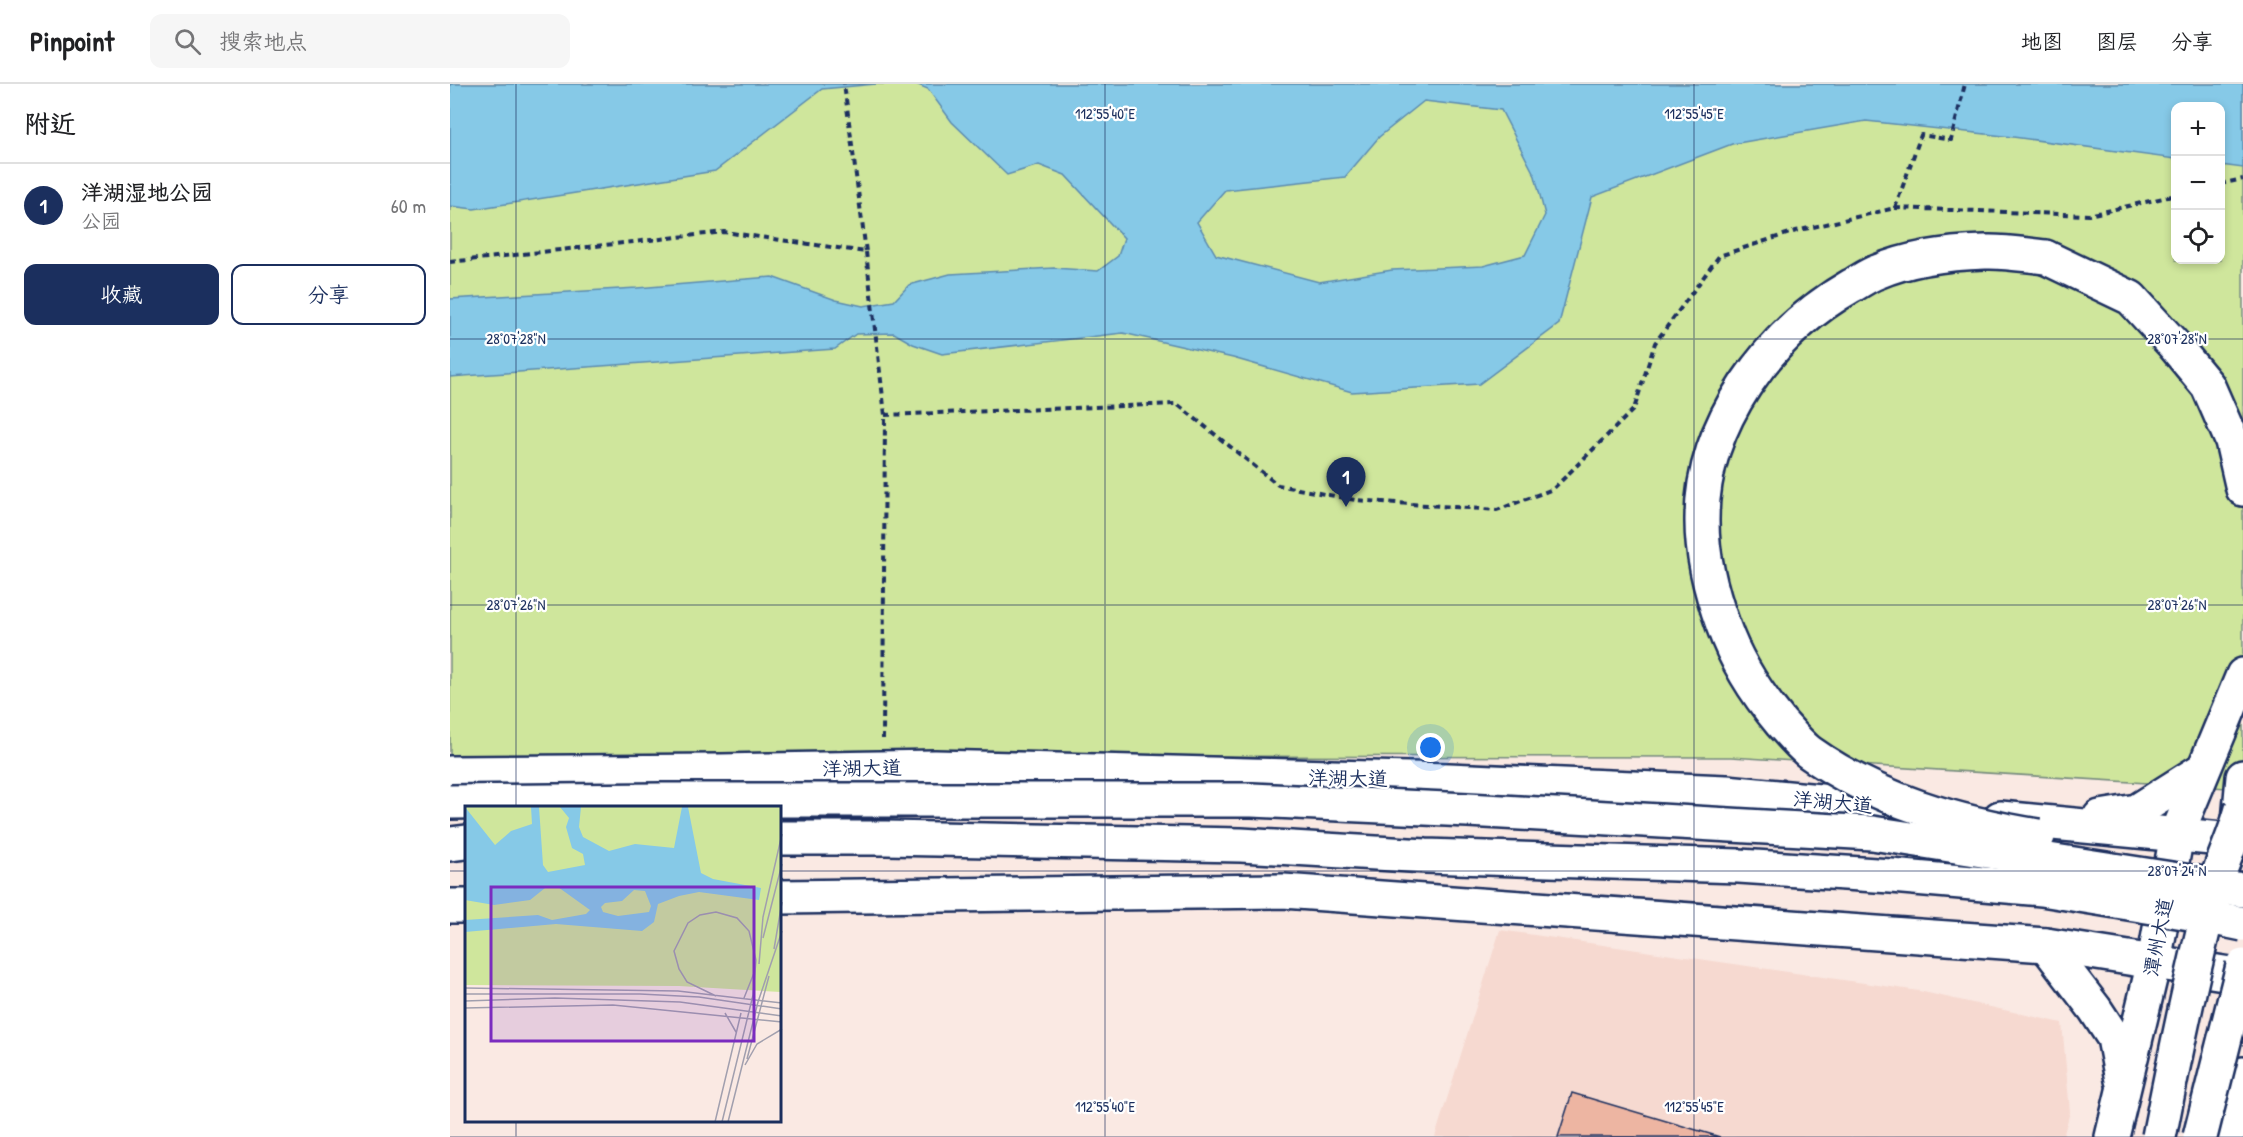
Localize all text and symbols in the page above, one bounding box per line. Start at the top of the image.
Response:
search box [150,14,570,68]
text: Pinpoint [30,22,114,60]
icon: search [171,25,204,58]
text: 搜索地点 [219,26,307,56]
text: 地图 [2021,27,2063,56]
text: 图层 [2096,27,2138,56]
text: 分享 [2171,27,2213,56]
map controls [2171,102,2225,264]
button: + [2171,102,2225,156]
text: 112°55'40"E [1075,103,1135,124]
text: 112°55'45"E [1664,103,1724,124]
text: 附近 [24,106,76,141]
button: − [2171,156,2225,210]
text: 洋湖湿地公园 [81,177,213,207]
text: 1 [40,192,47,219]
text: 60 m [391,192,426,219]
text: 公园 [81,207,121,234]
button: locate [2171,210,2225,264]
button: 收藏 [24,264,219,325]
button: 分享 [231,264,426,325]
text: 28°07'28"N [486,328,546,349]
text: 28°07'28"N [2147,328,2207,349]
pin: 1 [1326,458,1366,507]
text: 28°07'26"N [486,594,546,615]
text: 28°07'26"N [2147,594,2207,615]
your location [1416,733,1445,762]
street label: 洋湖大道 [822,753,902,782]
street label: 洋湖大道 [1308,763,1388,792]
street label: 洋湖大道 [1792,785,1874,818]
inset map [465,806,782,1122]
text: 28°07'24"N [2148,860,2206,881]
street label: 潭州大道 [2137,895,2178,979]
text: 112°55'40"E [1075,1096,1135,1117]
text: 112°55'45"E [1664,1096,1724,1117]

